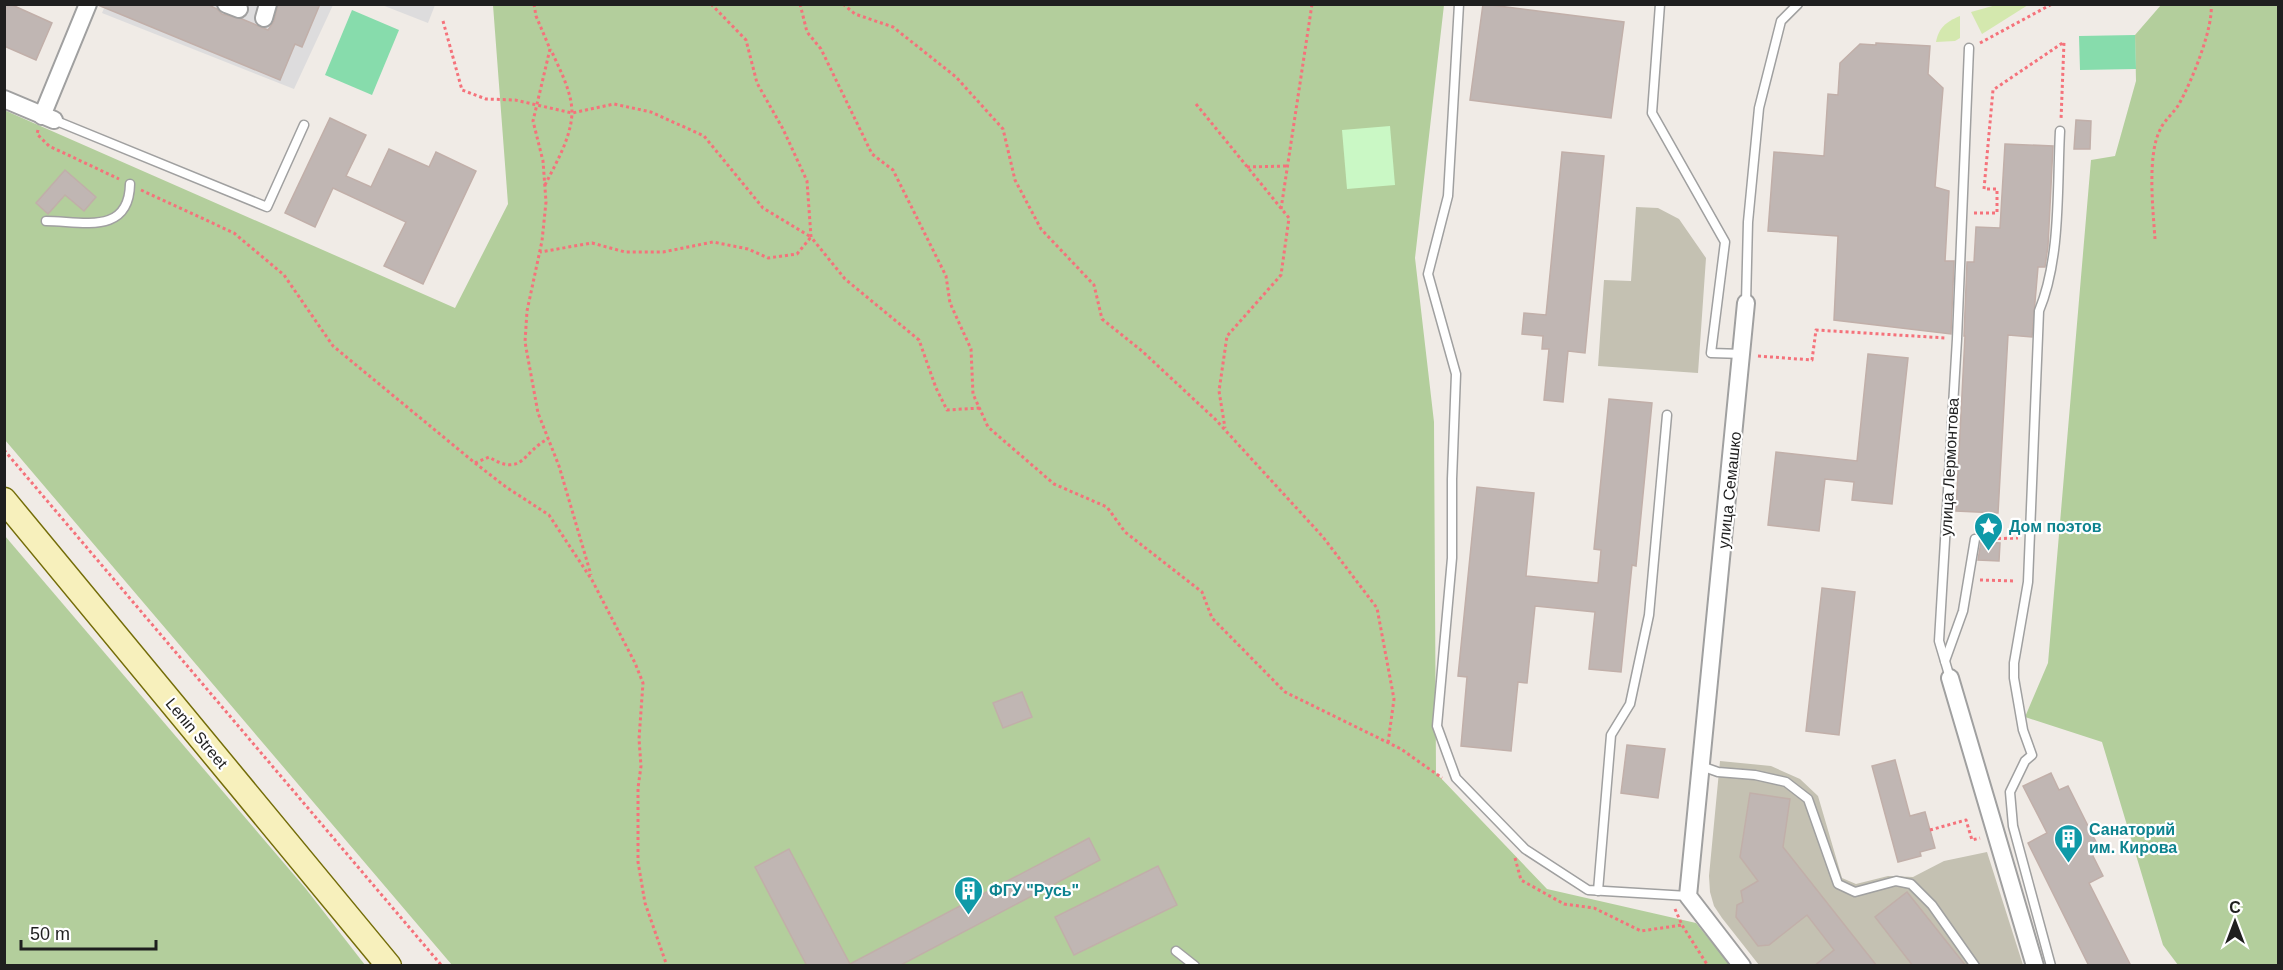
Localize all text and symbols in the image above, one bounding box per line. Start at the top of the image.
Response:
street label: улица Лермонтова [1937,397,1962,537]
street label: улица Семашко [1715,431,1744,549]
place icon: Дом поэтов [1972,510,2004,552]
place label: Дом поэтов [2009,518,2102,535]
street label: Lenin Street [162,695,231,772]
place label: Санаторий им. Кирова [2089,821,2177,856]
building icon: Санаторий им. Кирова [2052,822,2084,864]
building icon: ФГУ "Русь" [952,874,984,916]
place label: ФГУ "Русь" [989,882,1079,899]
north arrow [2205,892,2265,952]
text: С [2229,899,2241,916]
scale bar [21,913,156,951]
text: 50 m [30,924,70,944]

